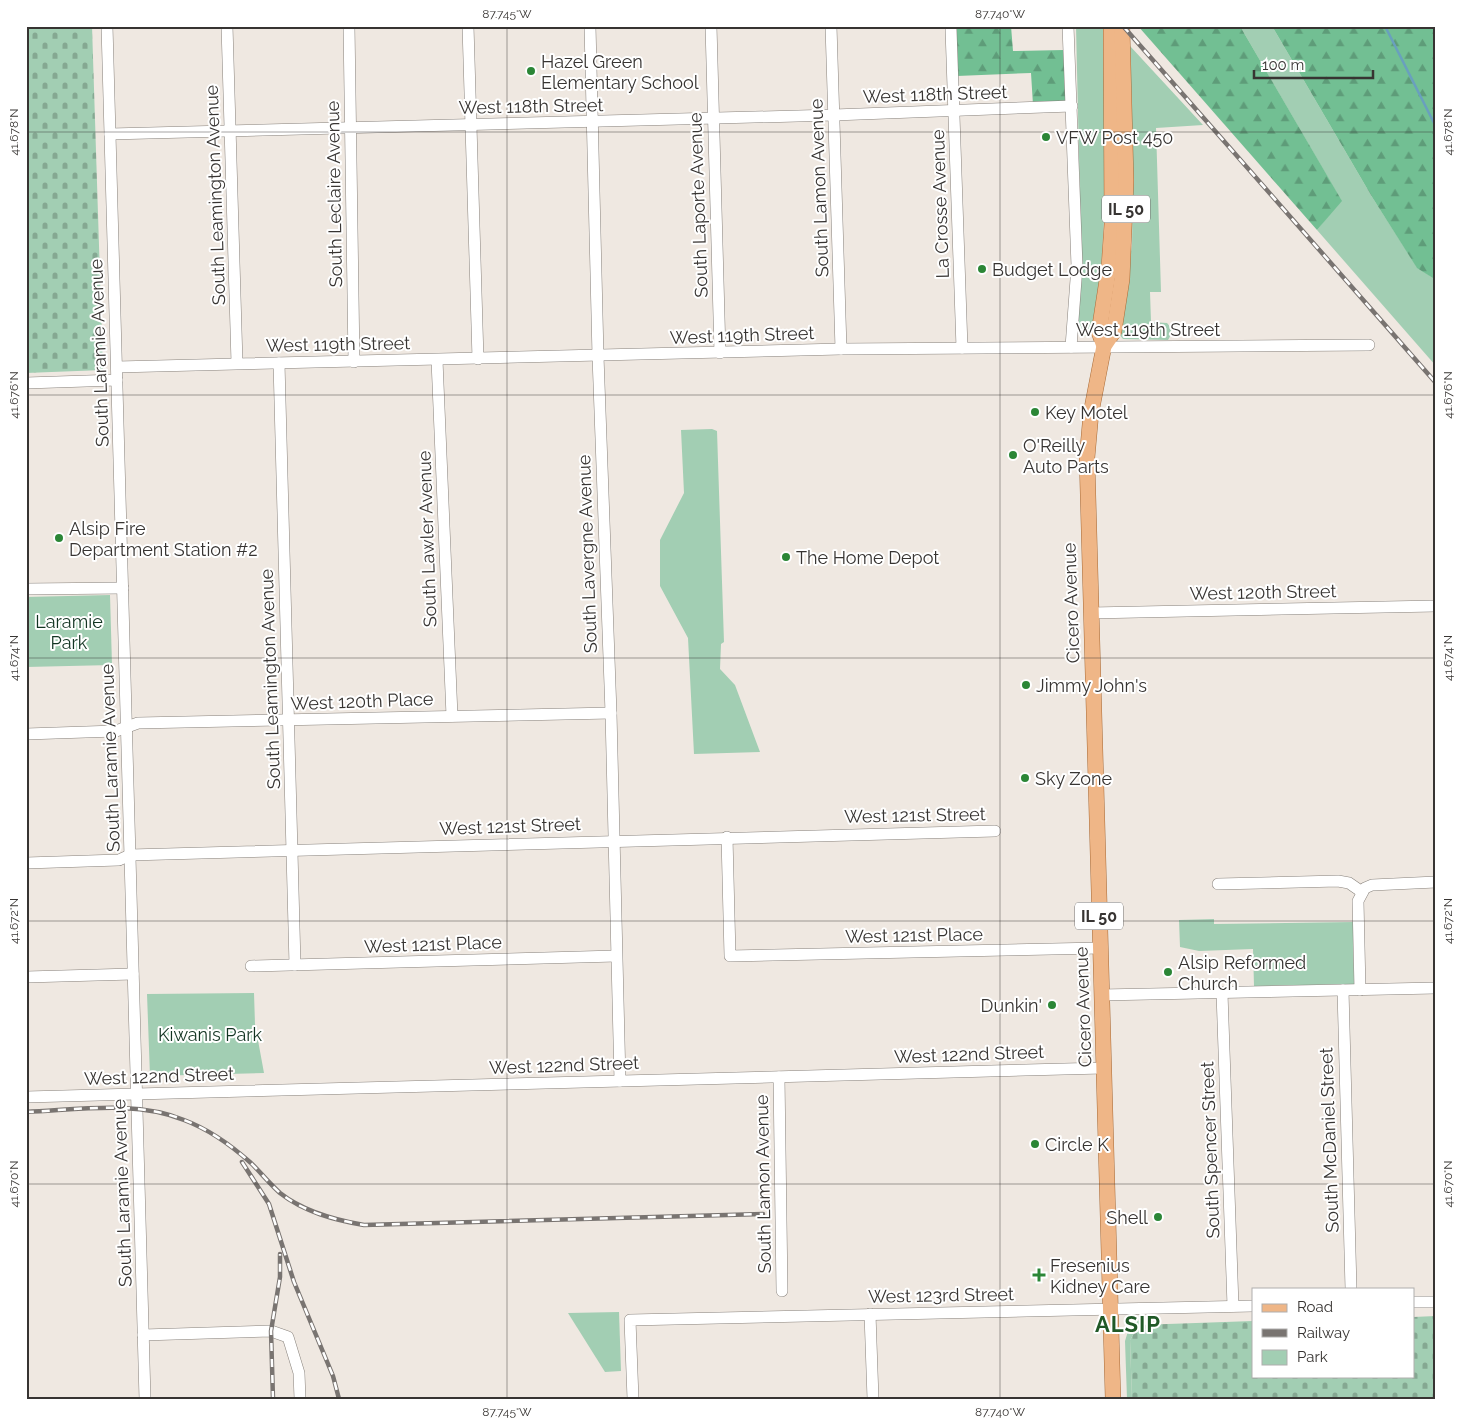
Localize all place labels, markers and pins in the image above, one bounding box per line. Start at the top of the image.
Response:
place label: Hazel Green Elementary School [541,51,699,93]
marker: Hazel Green Elementary School [525,65,537,77]
place label: VFW Post 450 [1056,127,1173,148]
marker: VFW Post 450 [1040,131,1052,143]
place label: Budget Lodge [992,259,1112,280]
marker: Budget Lodge [976,263,988,275]
place label: Key Motel [1045,402,1128,423]
marker: Key Motel [1029,406,1041,418]
place label: O'Reilly Auto Parts [1023,435,1109,477]
marker: O'Reilly Auto Parts [1007,449,1019,461]
place label: Alsip Fire Department Station #2 [69,518,258,560]
marker: Alsip Fire Department Station #2 [53,532,65,544]
place label: The Home Depot [796,547,939,568]
marker: The Home Depot [780,551,792,563]
place label: Jimmy John's [1036,675,1147,696]
marker: Jimmy John's [1020,679,1032,691]
place label: Sky Zone [1035,768,1113,789]
marker: Sky Zone [1019,772,1031,784]
place label: Alsip Reformed Church [1178,952,1306,994]
marker: Alsip Reformed Church [1162,966,1174,978]
place label: Dunkin' [981,995,1042,1016]
marker: Dunkin' [1046,999,1058,1011]
place label: Circle K [1045,1134,1109,1155]
marker: Circle K [1029,1138,1041,1150]
place label: Shell [1106,1207,1148,1228]
marker: Shell [1152,1211,1164,1223]
place label: Fresenius Kidney Care [1050,1255,1151,1297]
marker: Fresenius Kidney Care [1032,1268,1046,1282]

